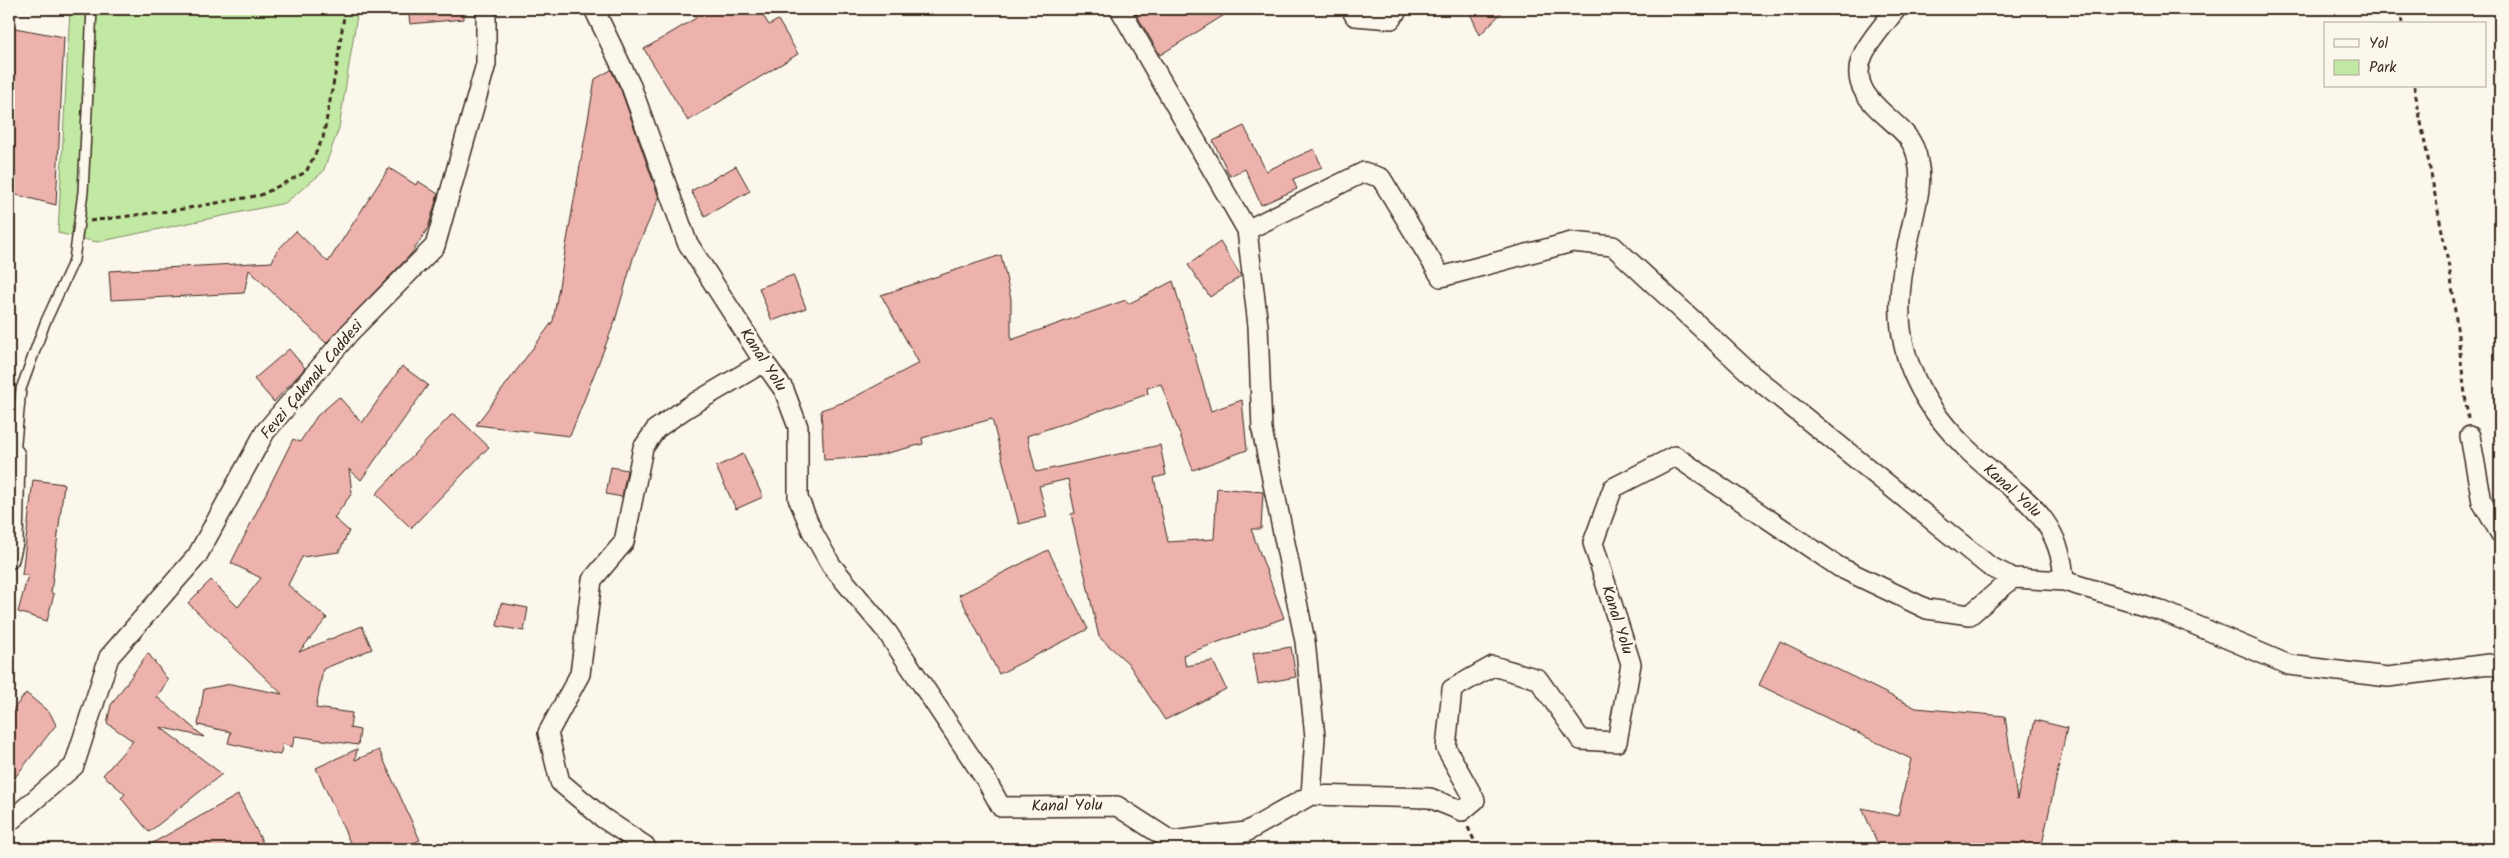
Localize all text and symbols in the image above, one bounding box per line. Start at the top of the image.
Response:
legend [2324,22,2486,88]
text: Yol [2369,32,2388,56]
text: Park [2369,56,2397,80]
street label: Fevzi Çakmak Caddesi [254,314,370,445]
street label: Kanal Yolu [733,323,793,397]
street label: Kanal Yolu [1977,458,2047,524]
street label: Kanal Yolu [1594,582,1640,658]
street label: Kanal Yolu [1031,793,1103,819]

